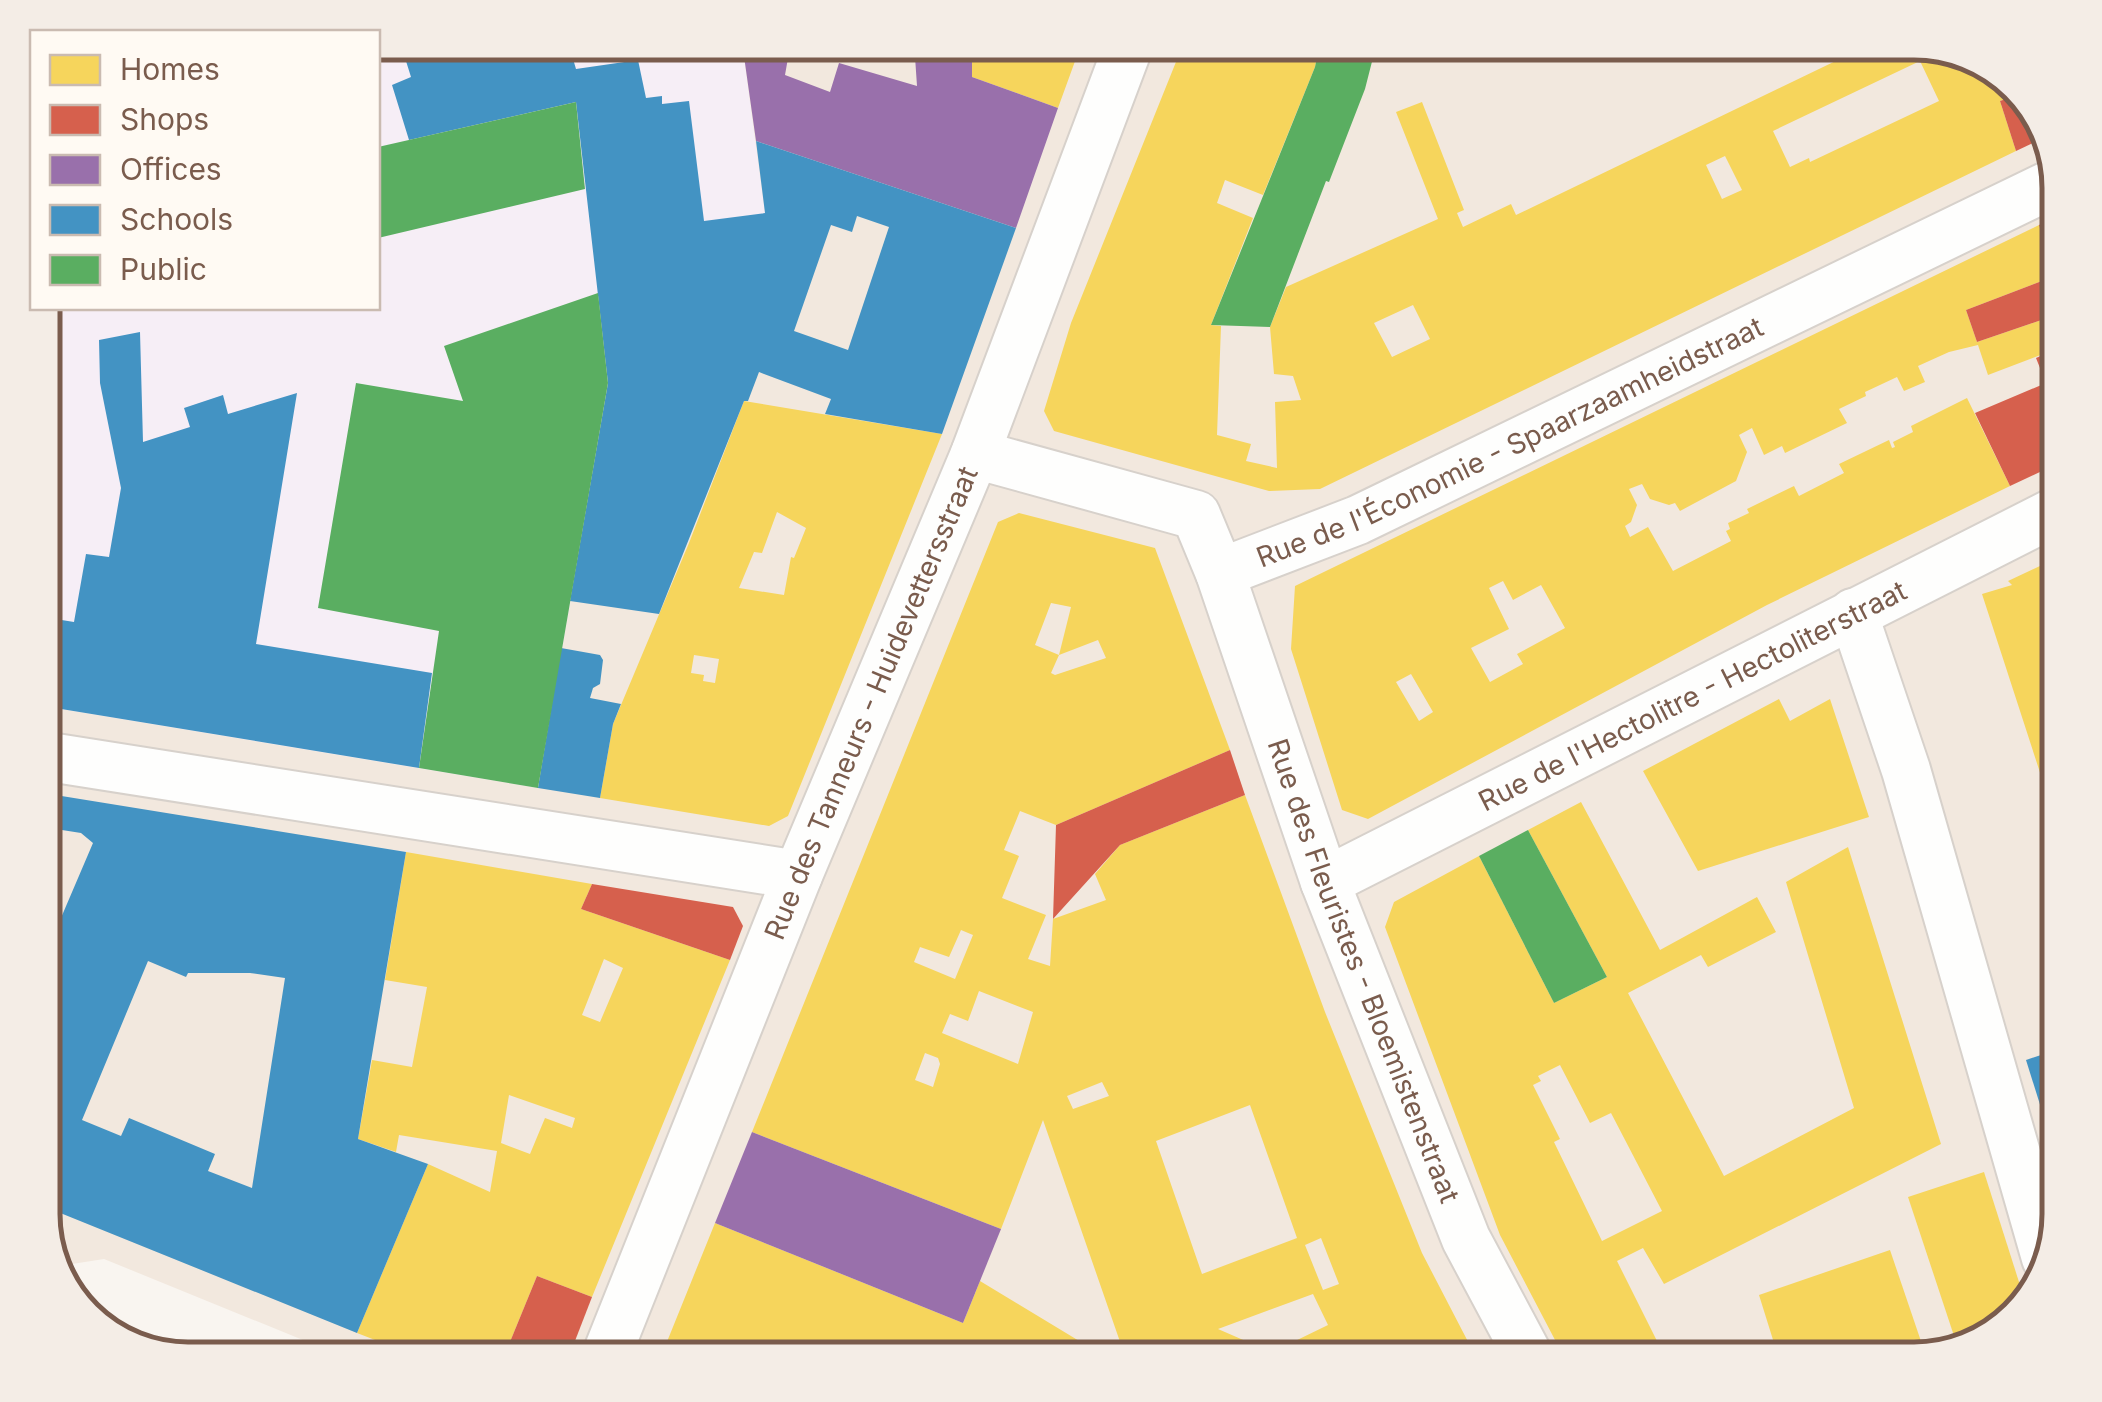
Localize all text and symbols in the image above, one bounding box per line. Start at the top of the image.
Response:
legend [30,30,380,310]
text: Homes [120,51,220,87]
text: Shops [120,101,209,137]
text: Offices [120,151,222,187]
text: Schools [120,201,233,237]
text: Public [120,251,207,287]
street label: Rue de l'Économie - Spaarzaamheidstraat [1252,309,1769,574]
street label: Rue des Tanneurs - Huidevettersstraat [757,461,985,944]
street label: Rue de l'Hectolitre - Hectoliterstraat [1473,573,1912,818]
street label: Rue des Fleuristes - Bloemistenstraat [1261,734,1467,1208]

